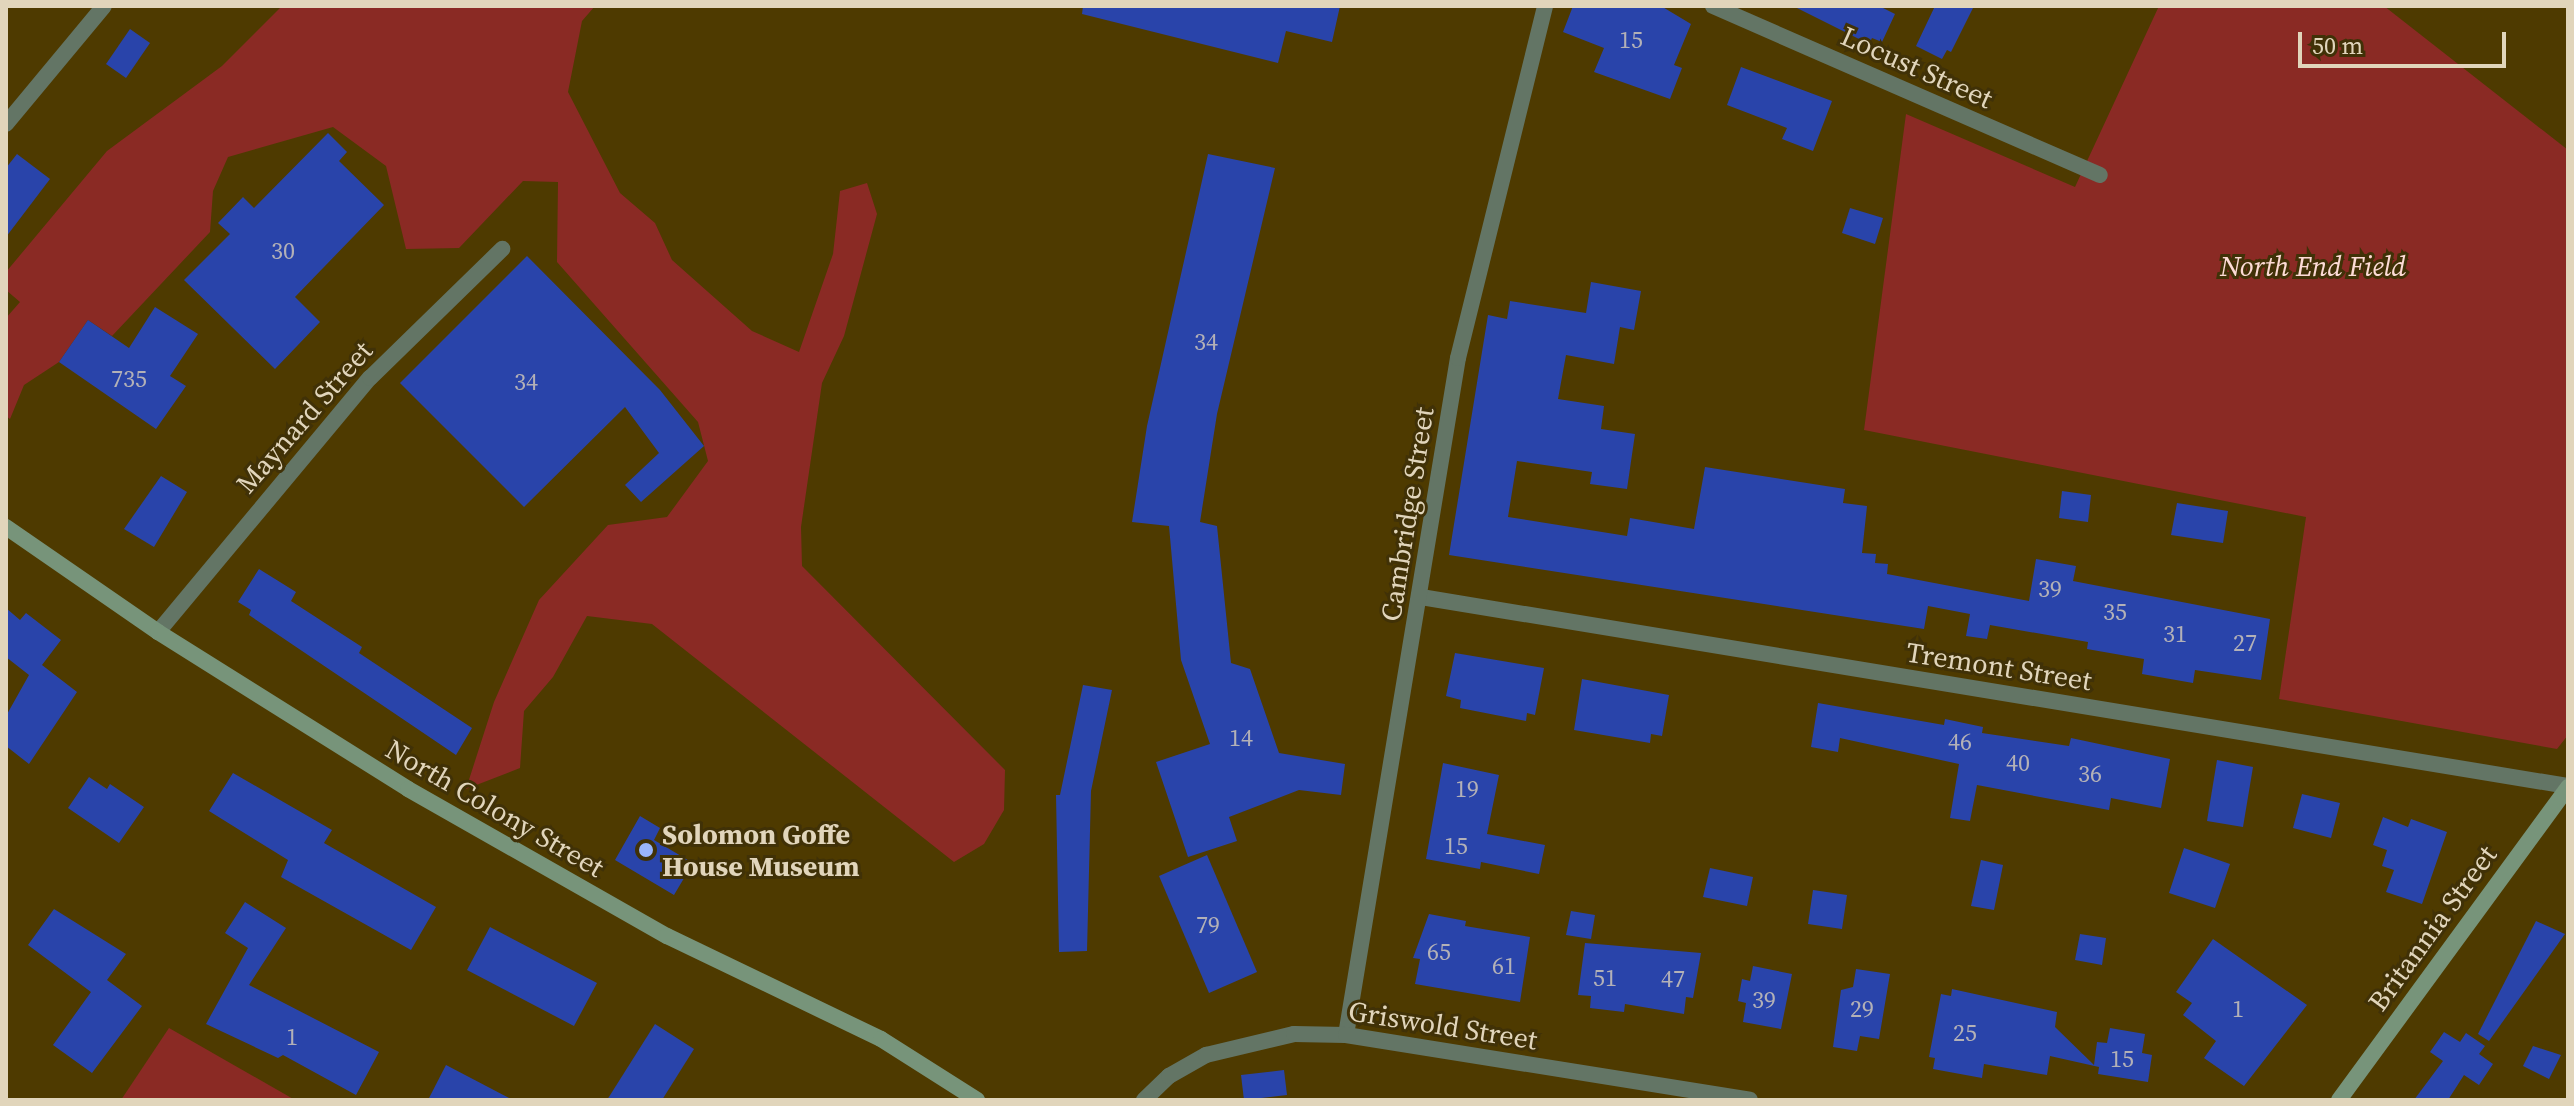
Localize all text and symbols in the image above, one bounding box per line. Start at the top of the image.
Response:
scale bar [2302,16,2510,66]
street label: Locust Street [1836,19,1998,115]
house number: 15 [1619,26,1643,54]
text: 50 m [2312,29,2363,62]
house number: 30 [271,237,295,265]
park label: North End Field [2220,249,2406,283]
house number: 34 [1194,328,1218,356]
street label: Maynard Street [229,334,379,500]
house number: 735 [111,365,147,393]
house number: 34 [514,368,538,396]
street label: Cambridge Street [1373,405,1441,623]
house number: 39 [2038,575,2062,603]
house number: 35 [2103,598,2127,626]
house number: 31 [2163,620,2187,648]
house number: 27 [2233,629,2257,657]
street label: Tremont Street [1904,635,2094,697]
house number: 14 [1229,724,1253,752]
house number: 46 [1948,728,1972,756]
street label: North Colony Street [380,732,610,884]
house number: 40 [2006,749,2030,777]
house number: 36 [2078,760,2102,788]
house number: 19 [1455,775,1479,803]
place label: Solomon Goffe House Museum [662,817,860,883]
house number: 15 [1444,832,1468,860]
street label: Britannia Street [2361,839,2503,1017]
marker: Solomon Goffe House Museum [637,841,655,859]
house number: 79 [1196,911,1220,939]
house number: 65 [1427,938,1451,966]
house number: 61 [1492,952,1516,980]
house number: 51 [1593,964,1617,992]
house number: 47 [1661,965,1685,993]
house number: 39 [1752,986,1776,1014]
street label: Griswold Street [1346,994,1540,1056]
house number: 29 [1850,995,1874,1023]
house number: 1 [2232,995,2244,1023]
house number: 25 [1953,1019,1977,1047]
house number: 1 [286,1023,298,1051]
house number: 15 [2110,1045,2134,1073]

